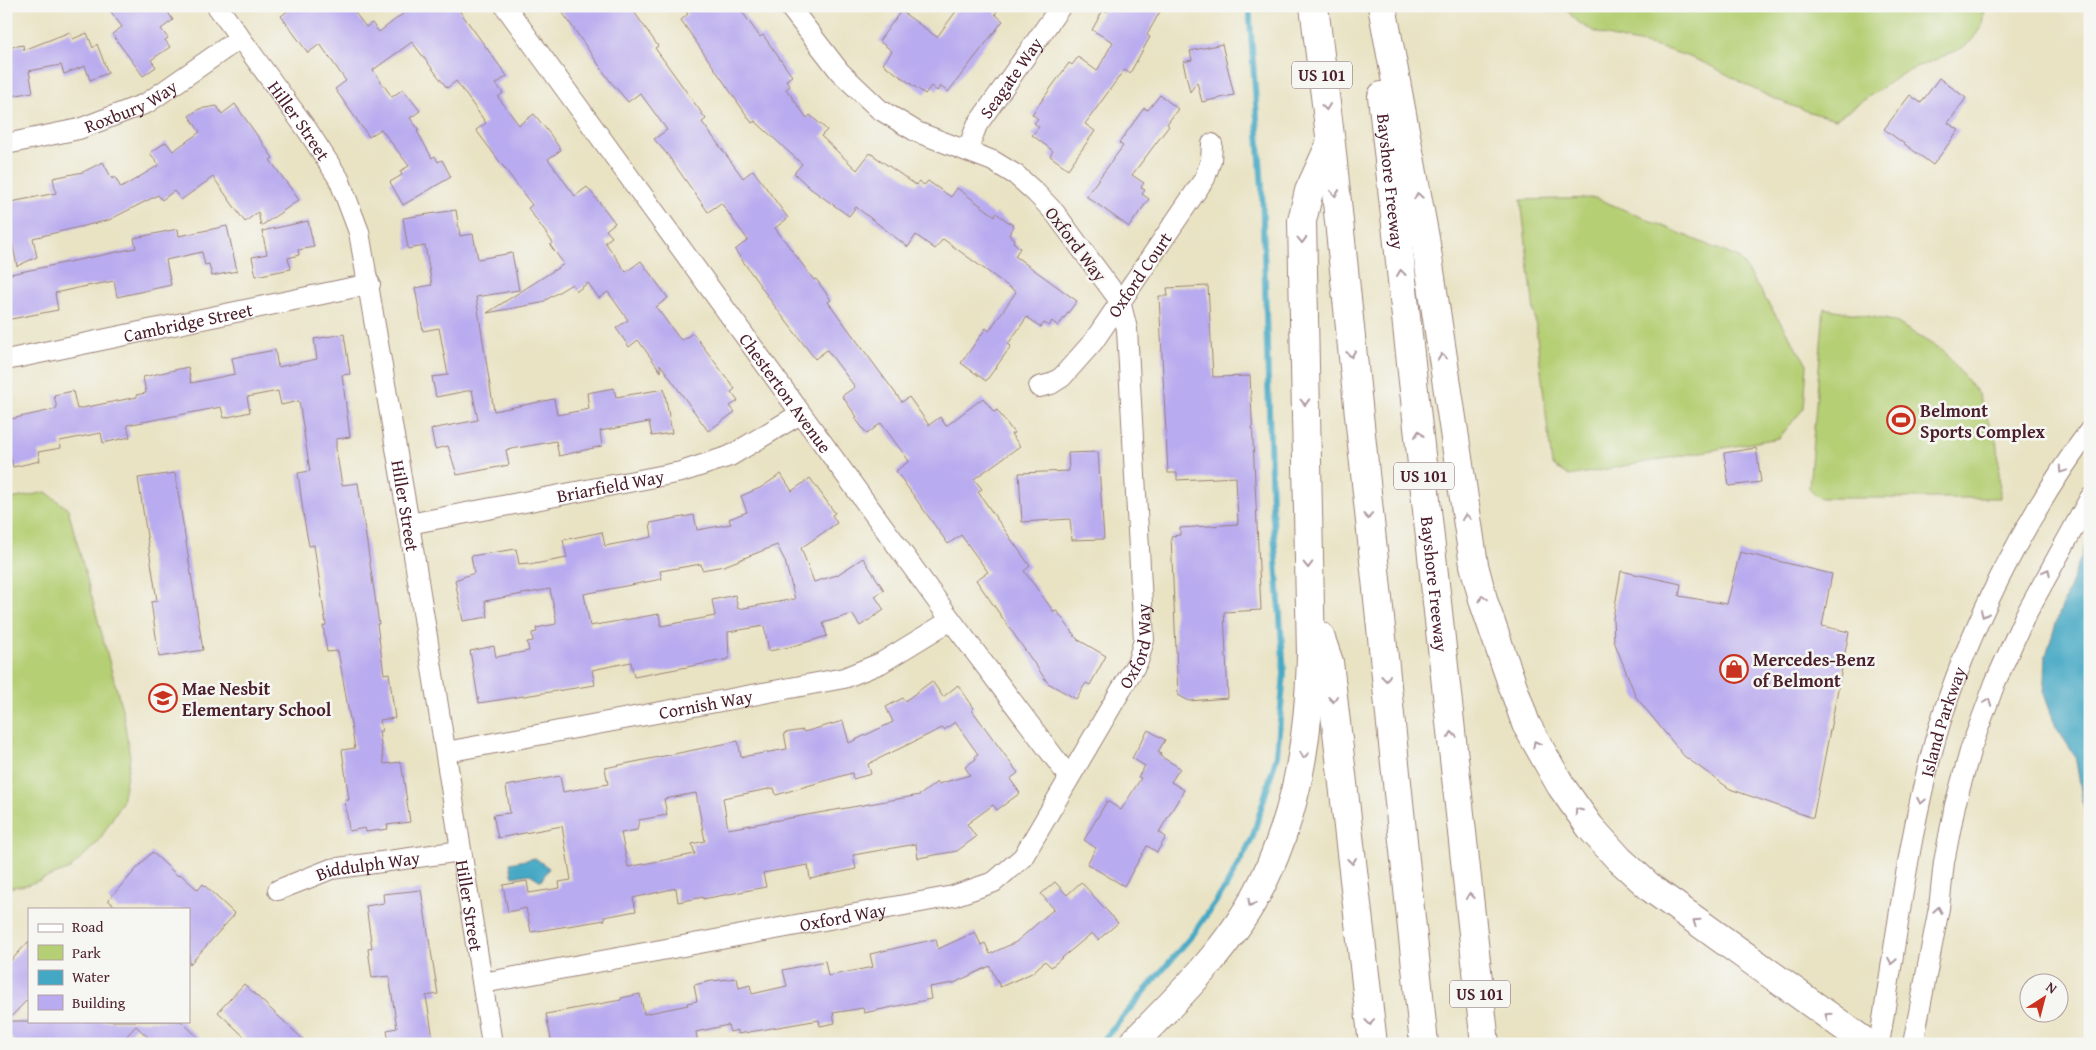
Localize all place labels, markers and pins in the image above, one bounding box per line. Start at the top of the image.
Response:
place label: Belmont Sports Complex [1920,397,2046,445]
sports icon: Belmont Sports Complex [1886,405,1916,435]
place label: Mercedes-Benz of Belmont [1753,646,1875,694]
shop icon: Mercedes-Benz of Belmont [1719,654,1749,684]
place label: Mae Nesbit Elementary School [182,675,332,723]
school or university icon: Mae Nesbit Elementary School [148,683,178,713]

